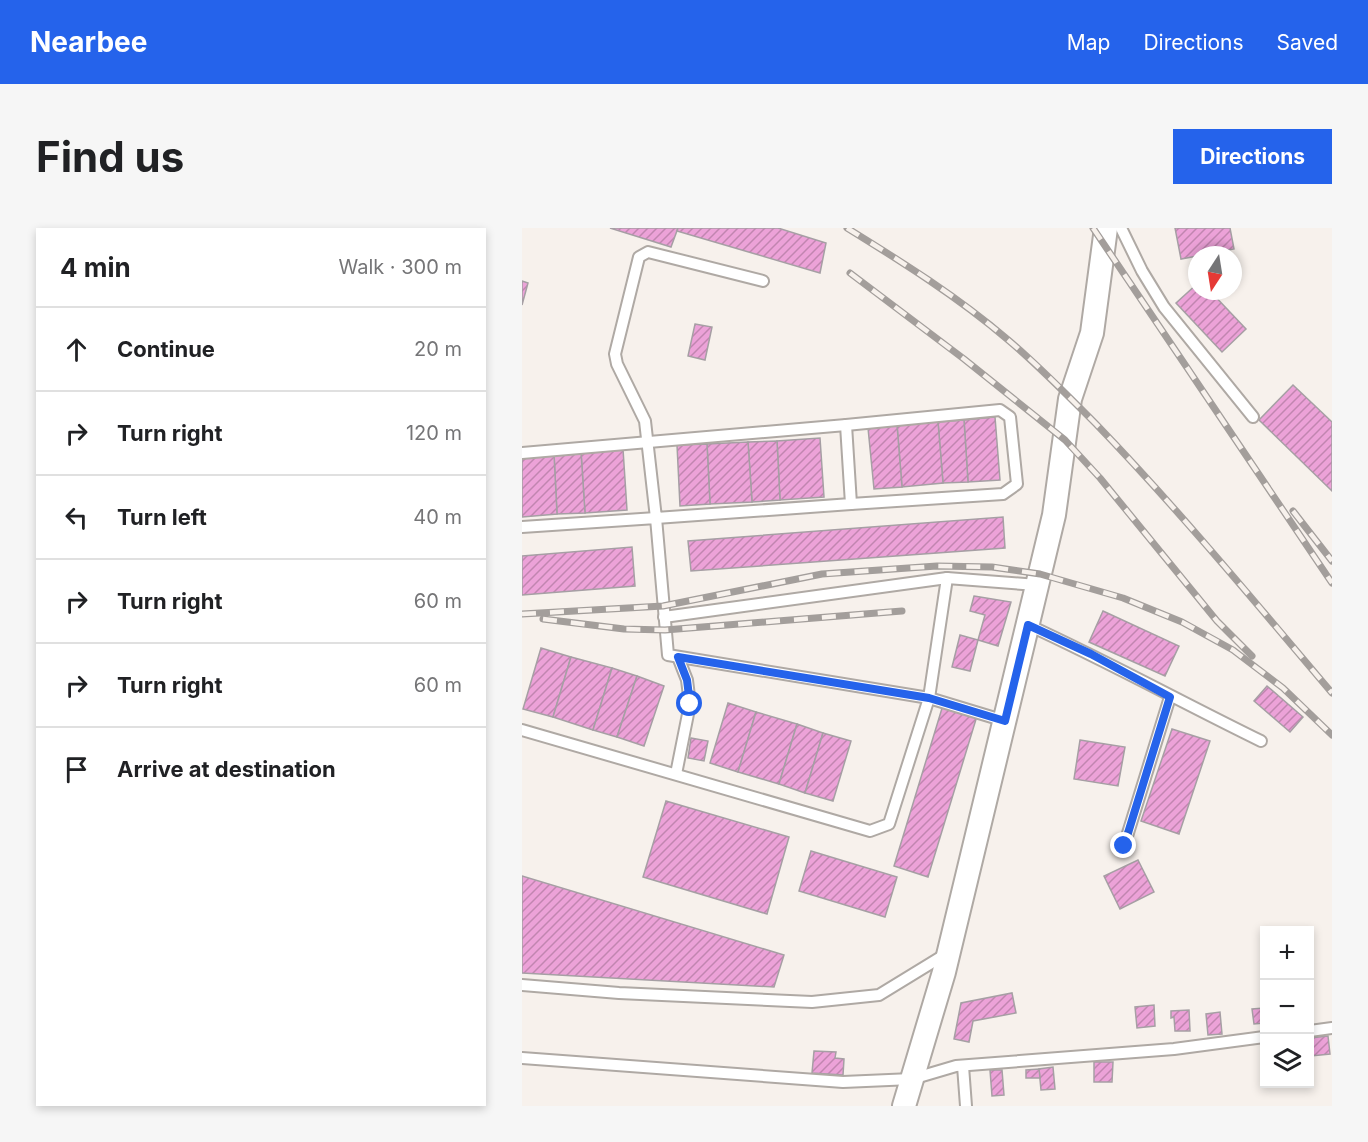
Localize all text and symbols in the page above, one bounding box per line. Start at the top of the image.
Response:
text: Nearbee [30,25,147,59]
text: Map [1067,30,1110,55]
text: Directions [1143,30,1244,55]
text: Saved [1277,30,1338,55]
button: Directions [1173,129,1332,184]
text: Find us [36,131,184,182]
north arrow [1188,246,1242,300]
text: 4 min [60,252,131,283]
text: Walk · 300 m [339,255,462,279]
icon: ahead [60,333,93,366]
text: Continue [117,336,215,362]
text: 20 m [414,337,462,361]
icon: right [60,417,93,450]
text: Turn right [117,420,223,446]
text: 120 m [406,421,462,445]
icon: left [60,501,93,534]
text: Turn left [117,504,207,530]
text: 40 m [413,505,462,529]
icon: right [60,585,93,618]
text: Turn right [117,588,223,614]
text: 60 m [414,589,462,613]
icon: right [60,669,93,702]
text: Turn right [117,672,223,698]
text: 60 m [414,673,462,697]
route start [676,690,702,716]
icon: arrive [60,753,93,786]
text: Arrive at destination [117,756,336,782]
route end [1110,832,1136,858]
map controls [1260,926,1314,1088]
button: + [1260,926,1314,980]
button: − [1260,980,1314,1034]
button: layers [1260,1034,1314,1088]

